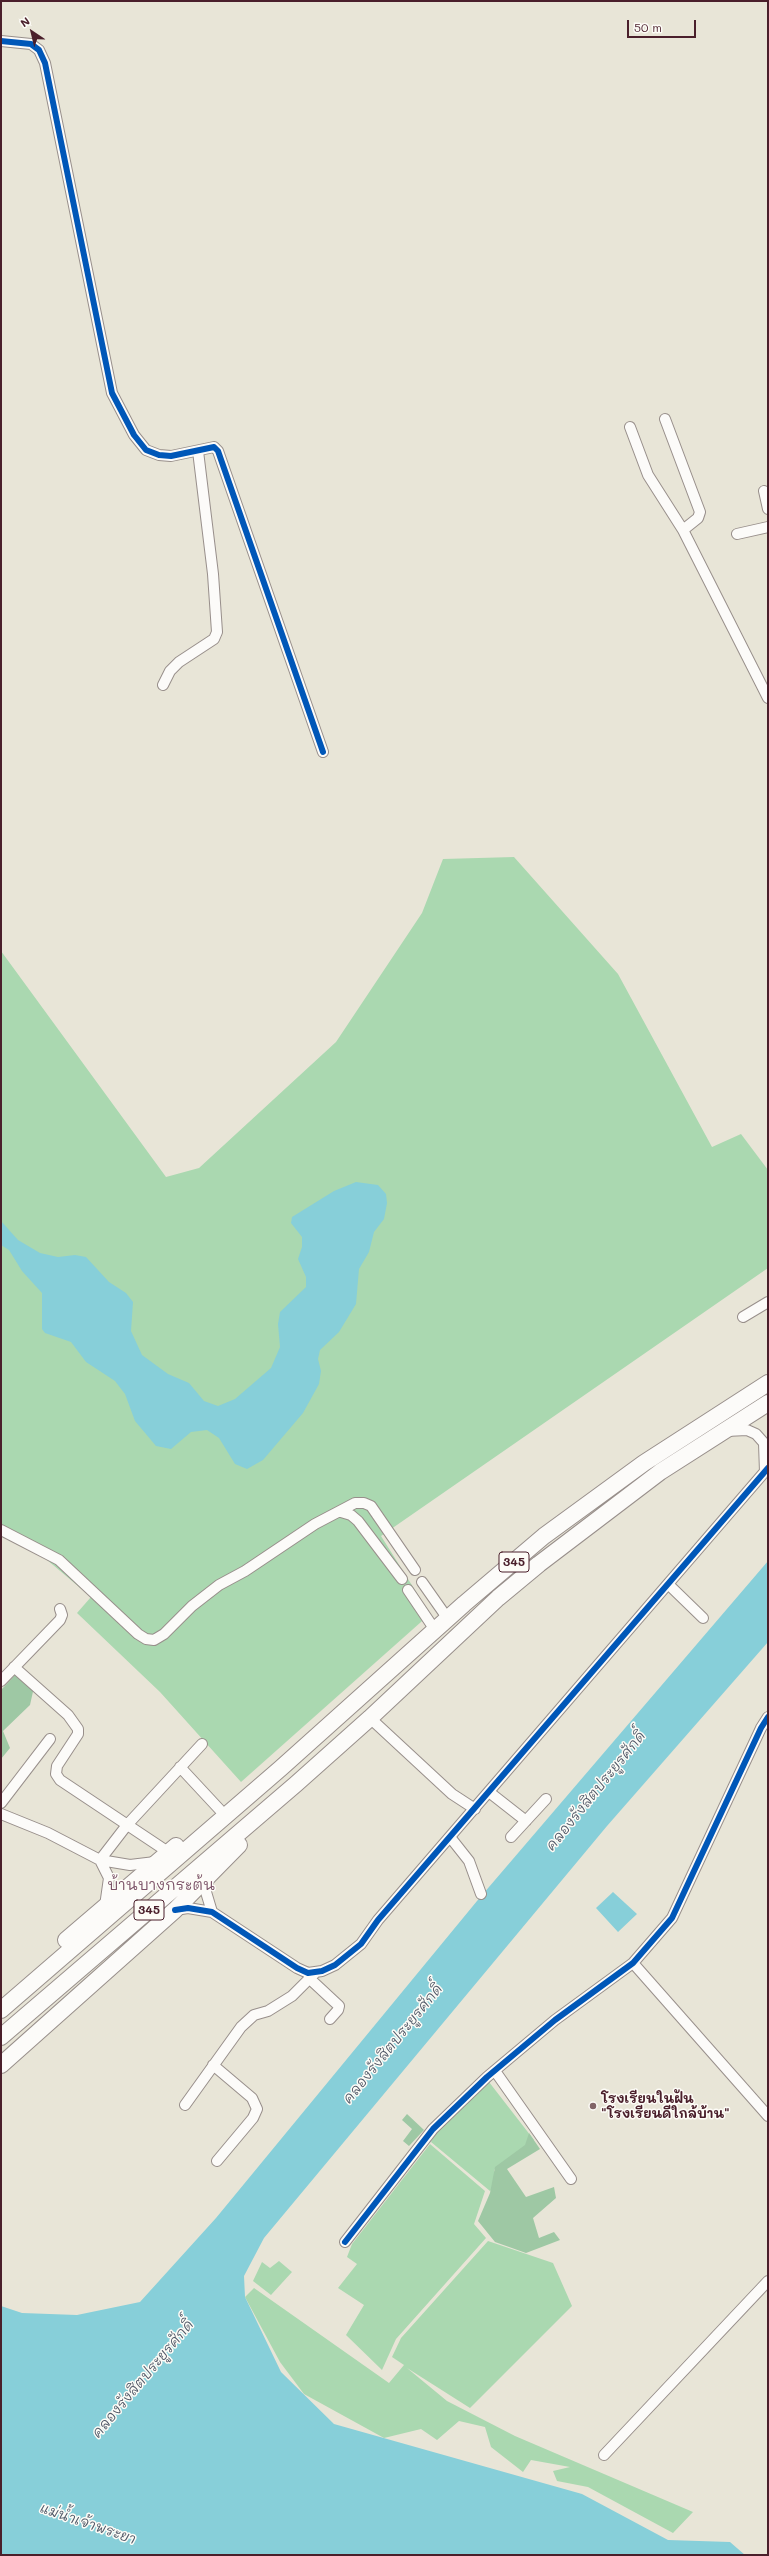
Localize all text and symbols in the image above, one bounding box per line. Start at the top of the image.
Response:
north arrow [12,12,52,52]
scale bar [629,12,698,38]
text: N [17,13,33,30]
text: 50 m [634,19,662,35]
road number: 345 [499,1552,529,1572]
water label: คลองรังสิตประยูรศักดิ์ [543,1728,649,1854]
district label: บ้านบางกระต้น [107,1876,215,1894]
road number: 345 [134,1900,164,1920]
water label: คลองรังสิตประยูรศักดิ์ [340,1981,446,2107]
place label: โรงเรียนในฝัน "โรงเรียนดีใกล้บ้าน" [601,2091,730,2122]
marker: โรงเรียนในฝัน "โรงเรียนดีใกล้บ้าน" [588,2101,598,2111]
water label: คลองรังสิตประยูรศักดิ์ [89,2317,197,2441]
water label: แม่น้ำเจ้าพระยา [38,2500,138,2548]

